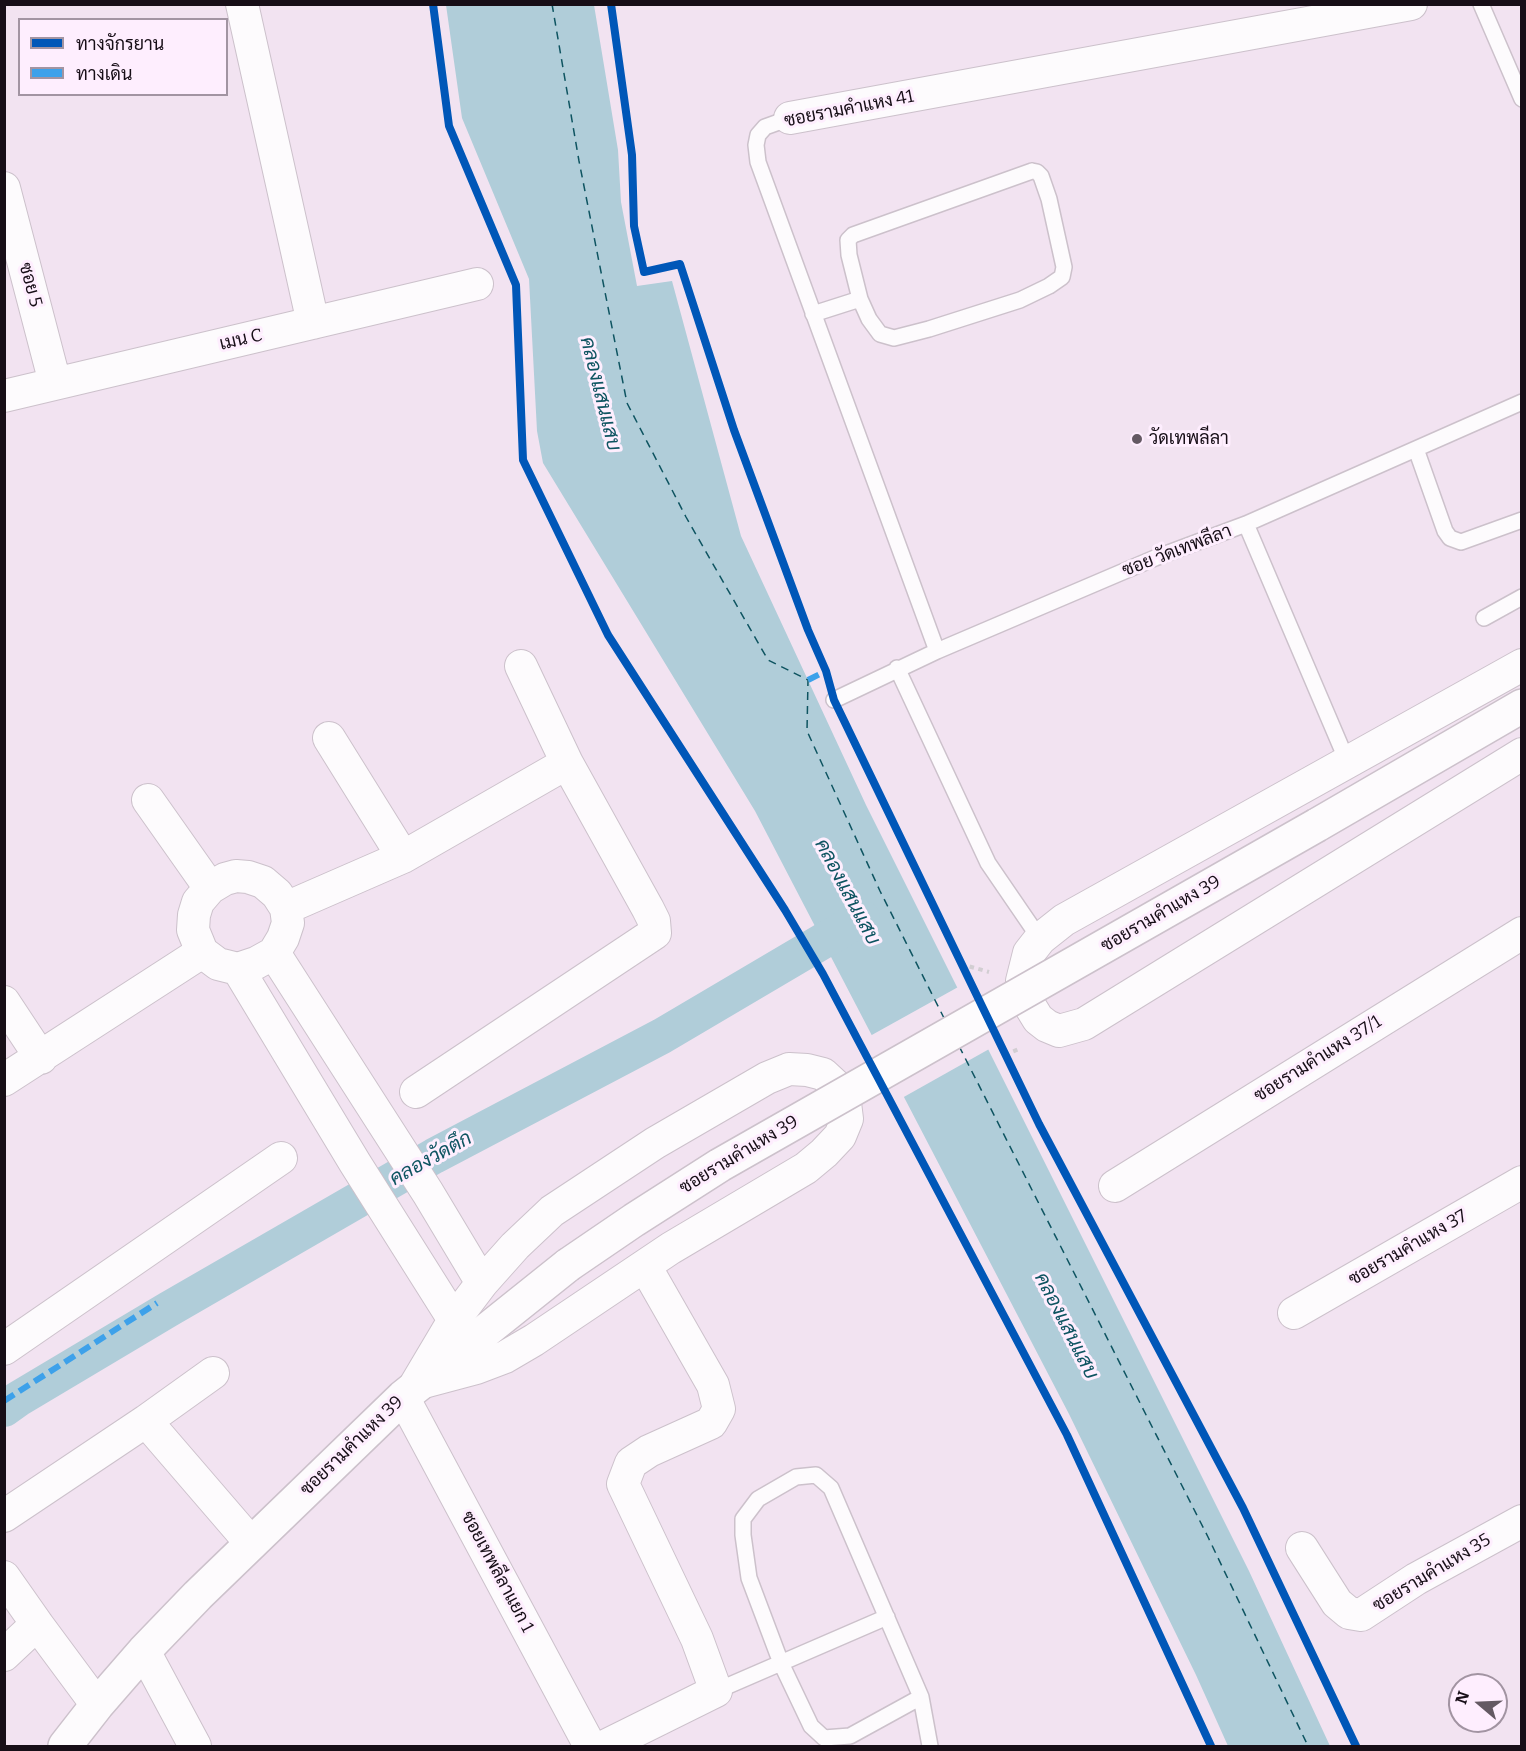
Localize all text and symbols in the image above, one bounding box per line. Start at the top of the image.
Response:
legend [18,18,228,96]
text: ทางจักรยาน [76,33,164,55]
text: ทางเดิน [76,63,132,85]
street label: ซอยรามคำแหง 41 [782,86,916,132]
street label: ซอย 5 [14,260,46,310]
street label: เมน C [217,325,265,355]
water label: คลองแสนแสบ [574,335,626,453]
place label: วัดเทพลีลา [1149,428,1229,450]
marker: วัดเทพลีลา [1130,432,1144,446]
street label: ซอย วัดเทพลีลา [1119,520,1235,582]
water label: คลองแสนแสบ [809,835,885,949]
street label: ซอยรามคำแหง 39 [1097,871,1225,957]
street label: ซอยรามคำแหง 37/1 [1250,1011,1386,1107]
street label: ซอยรามคำแหง 39 [676,1111,802,1199]
water label: คลองวัดตึก [386,1127,476,1191]
street label: ซอยรามคำแหง 37 [1345,1205,1471,1291]
water label: คลองแสนแสบ [1029,1269,1103,1383]
street label: ซอยรามคำแหง 39 [296,1392,408,1500]
street label: ซอยเทพลีลาแยก 1 [456,1508,538,1636]
street label: ซอยรามคำแหง 35 [1369,1529,1495,1617]
north arrow [1448,1673,1508,1733]
text: N [1451,1689,1473,1707]

